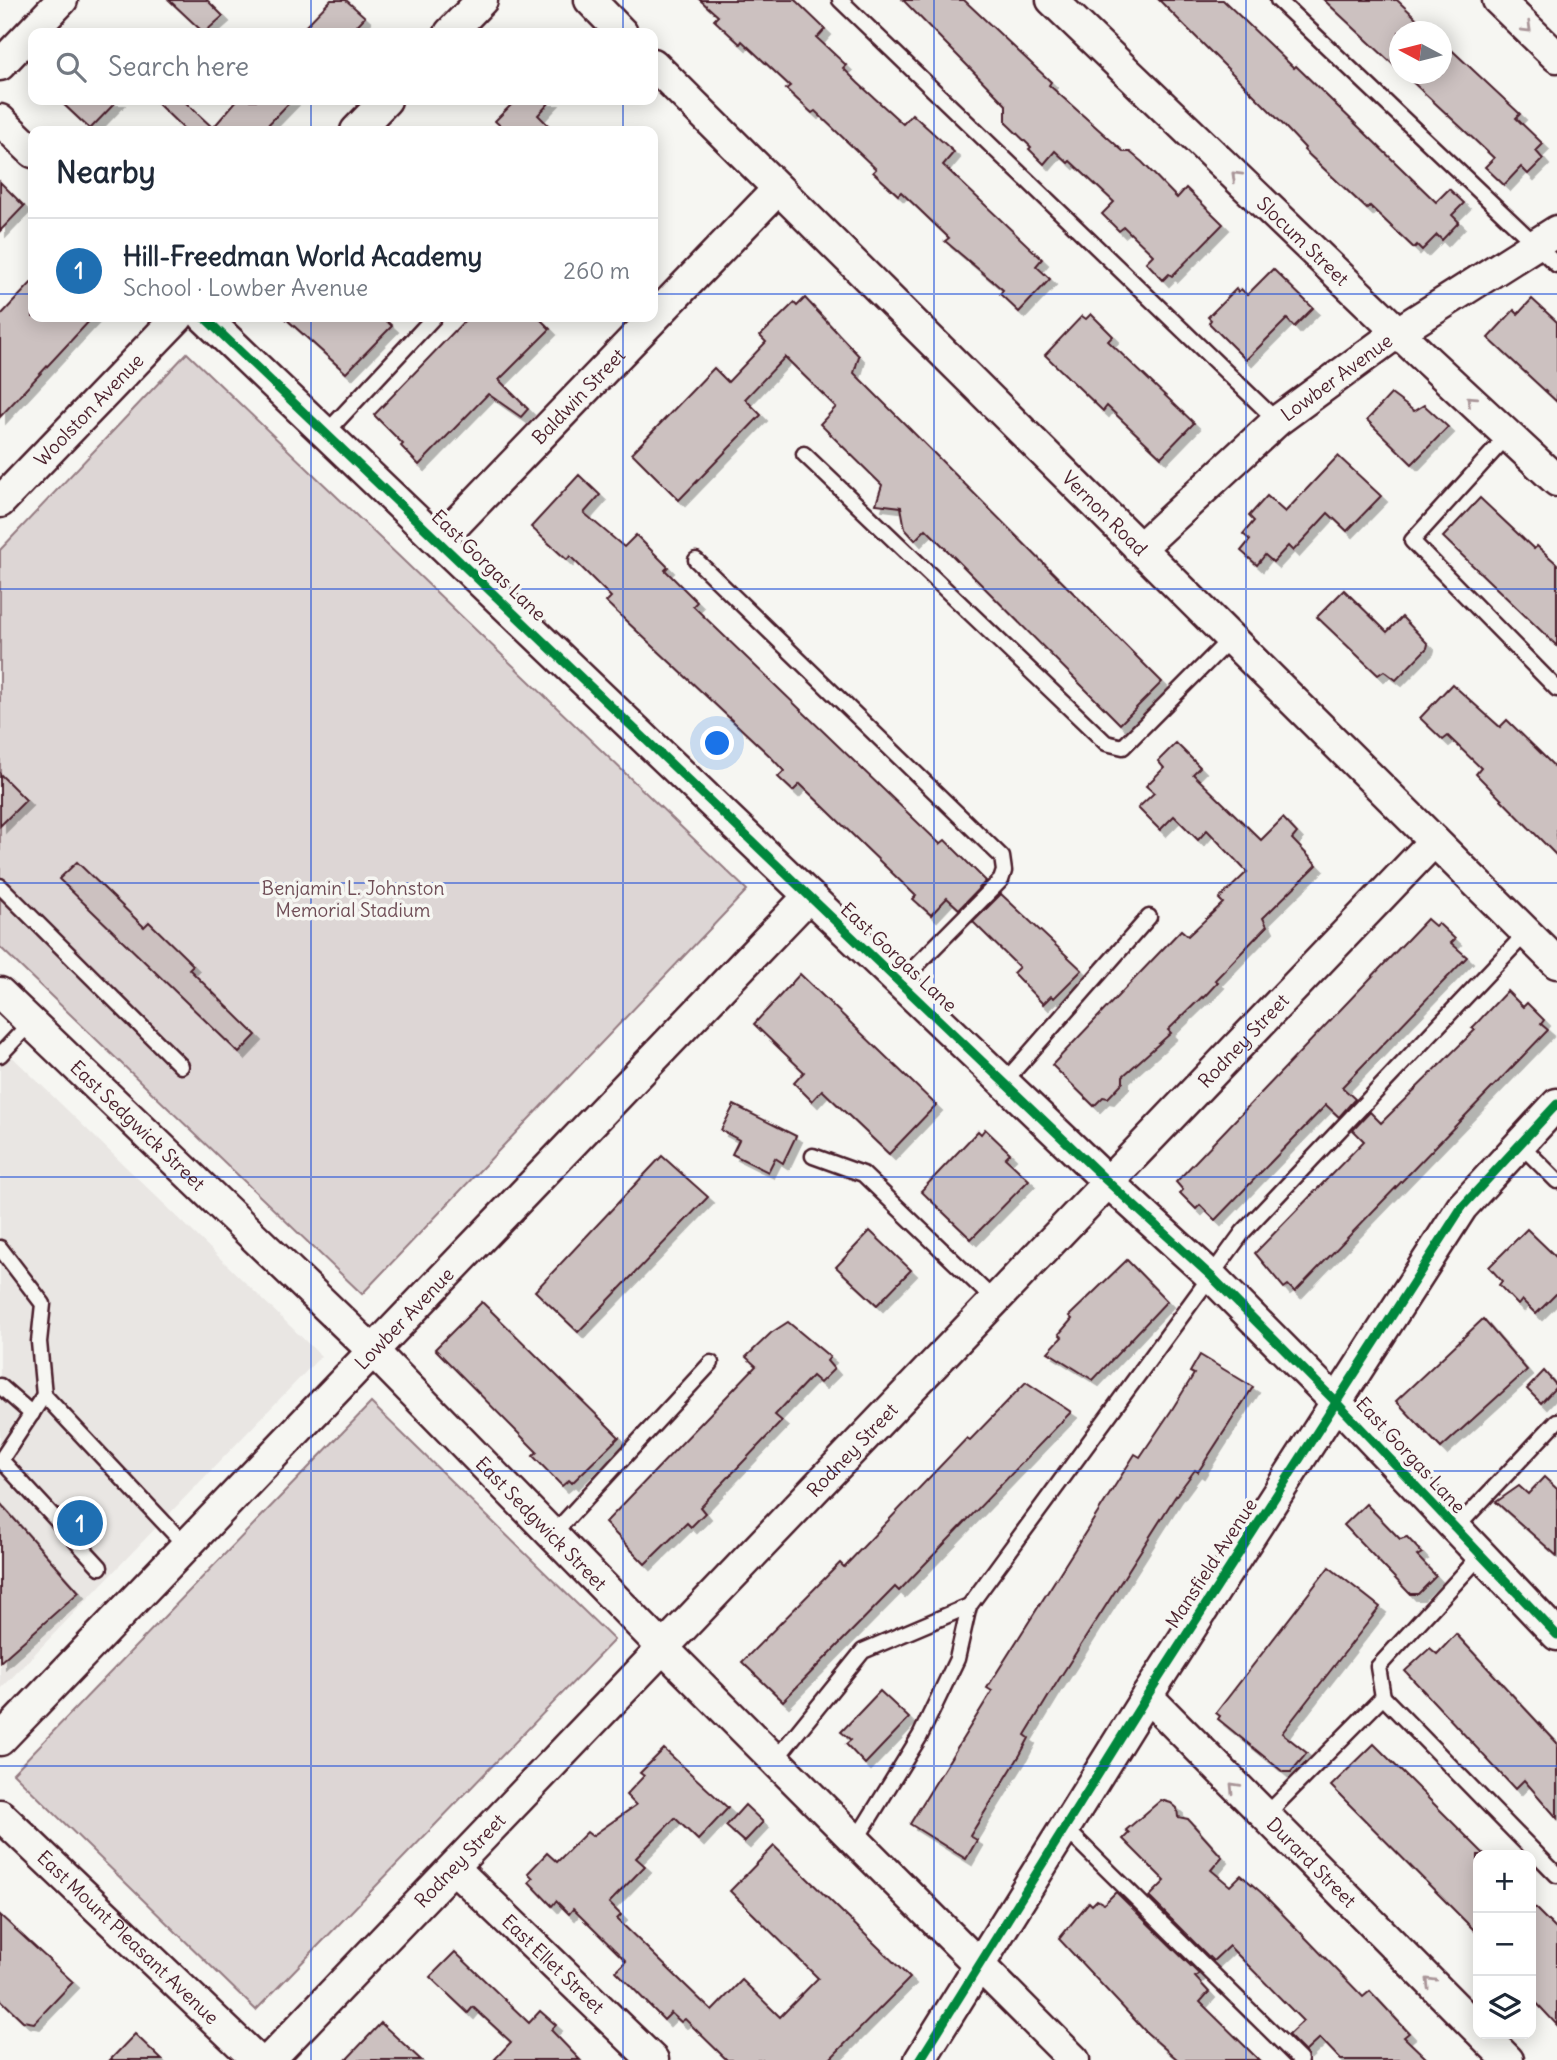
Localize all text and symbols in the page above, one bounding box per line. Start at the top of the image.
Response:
one-way arrow [1519,20,1532,33]
north arrow [1389,21,1452,84]
search box [28,28,658,105]
icon: search [52,48,90,86]
text: Search here [108,50,249,83]
text: Nearby [56,153,156,191]
one-way arrow [1231,172,1244,185]
street label: Slocum Street [1252,191,1354,291]
text: Hill-Freedman World Academy [123,240,482,273]
text: 1 [74,256,84,285]
text: 260 m [563,256,630,285]
text: School · Lowber Avenue [123,273,368,302]
street label: Lowber Avenue [1276,328,1397,426]
street label: Baldwin Street [527,343,630,449]
street label: Woolston Avenue [29,348,148,471]
one-way arrow [1467,396,1480,409]
street label: Vernon Road [1057,466,1152,561]
street label: East Gorgas Lane [427,504,551,626]
your location [700,726,734,760]
park label: Benjamin L. Johnston Memorial Stadium [262,876,445,922]
street label: East Gorgas Lane [836,897,962,1017]
street label: Rodney Street [1193,989,1294,1093]
street label: East Sedgwick Street [65,1055,210,1195]
street label: Lowber Avenue [350,1262,459,1375]
street label: East Gorgas Lane [1351,1392,1471,1518]
street label: Rodney Street [802,1398,903,1502]
street label: East Sedgwick Street [471,1451,612,1595]
street label: Mansfield Avenue [1160,1494,1262,1632]
pin: 1 [57,1497,103,1549]
one-way arrow [1230,1782,1243,1795]
street label: Rodney Street [409,1808,510,1913]
street label: Durard Street [1262,1812,1361,1912]
street label: East Mount Pleasant Avenue [32,1845,224,2029]
map controls [1473,1850,1536,2039]
button: + [1473,1850,1536,1913]
street label: East Ellet Street [497,1909,610,2019]
button: − [1473,1913,1536,1976]
button: layers [1473,1976,1536,2039]
one-way arrow [1426,1978,1438,1990]

